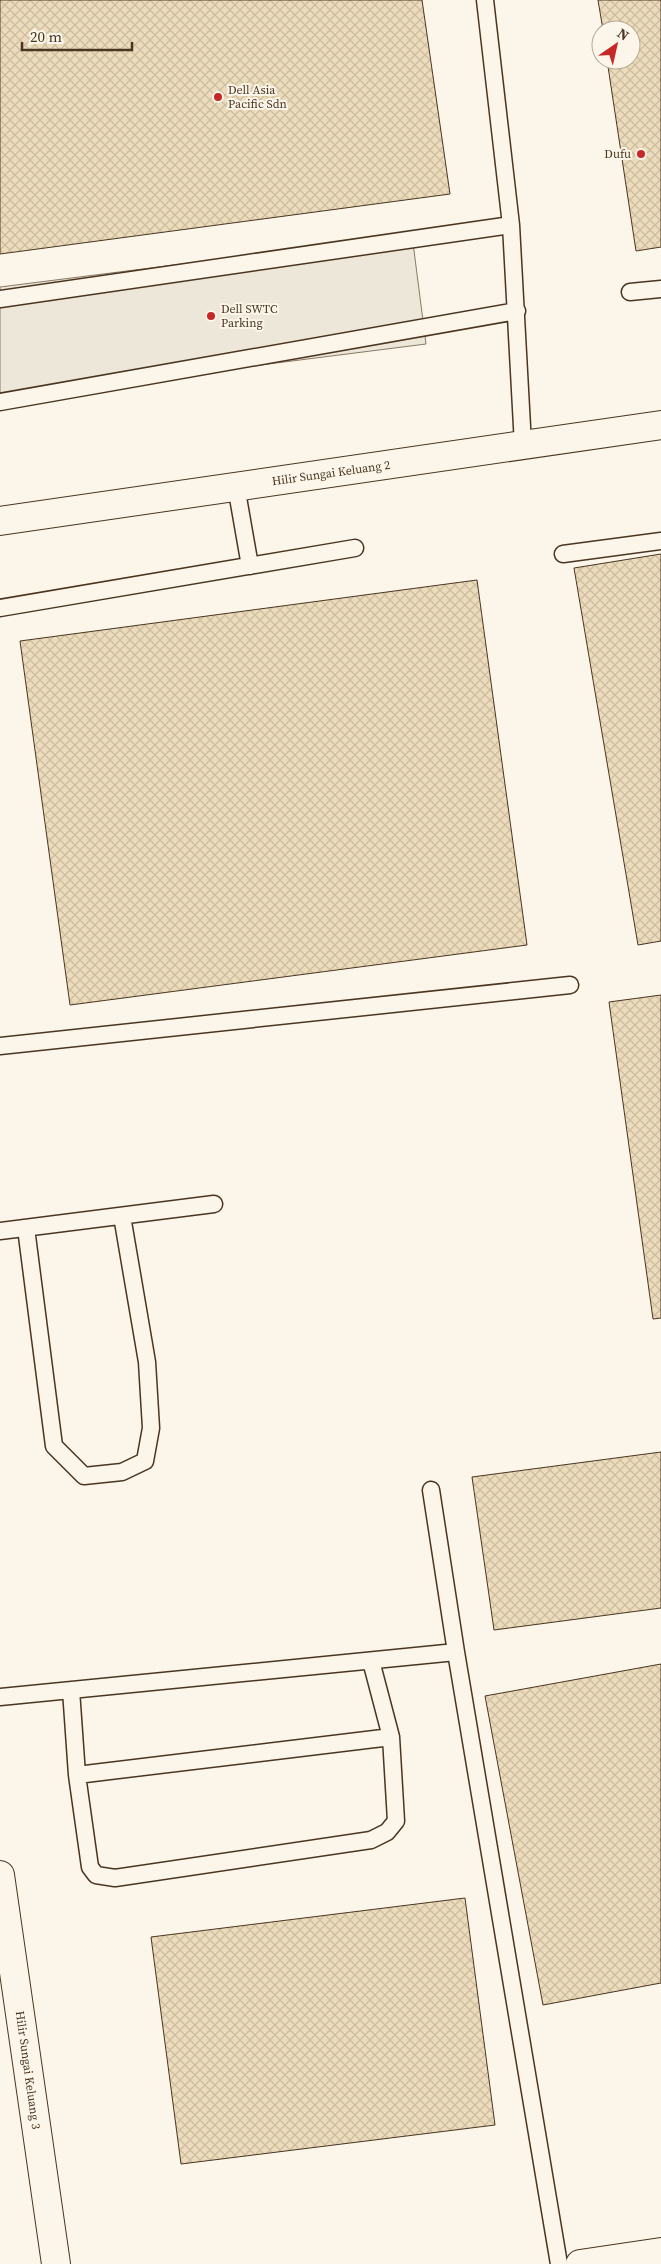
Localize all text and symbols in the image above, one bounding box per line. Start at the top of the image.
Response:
scale bar [22,20,132,52]
north arrow [591,20,641,70]
text: N [613,23,633,45]
text: 20 m [30,26,62,47]
place label: Dell Asia Pacific Sdn [228,82,287,112]
marker: Dell Asia Pacific Sdn [212,91,224,103]
place label: Dufu [604,146,631,162]
marker: Dufu [635,148,647,160]
place label: Dell SWTC Parking [221,301,278,331]
marker: Dell SWTC Parking [205,310,217,322]
street label: Hilir Sungai Keluang 2 [271,457,391,489]
street label: Hilir Sungai Keluang 3 [12,2010,44,2130]

